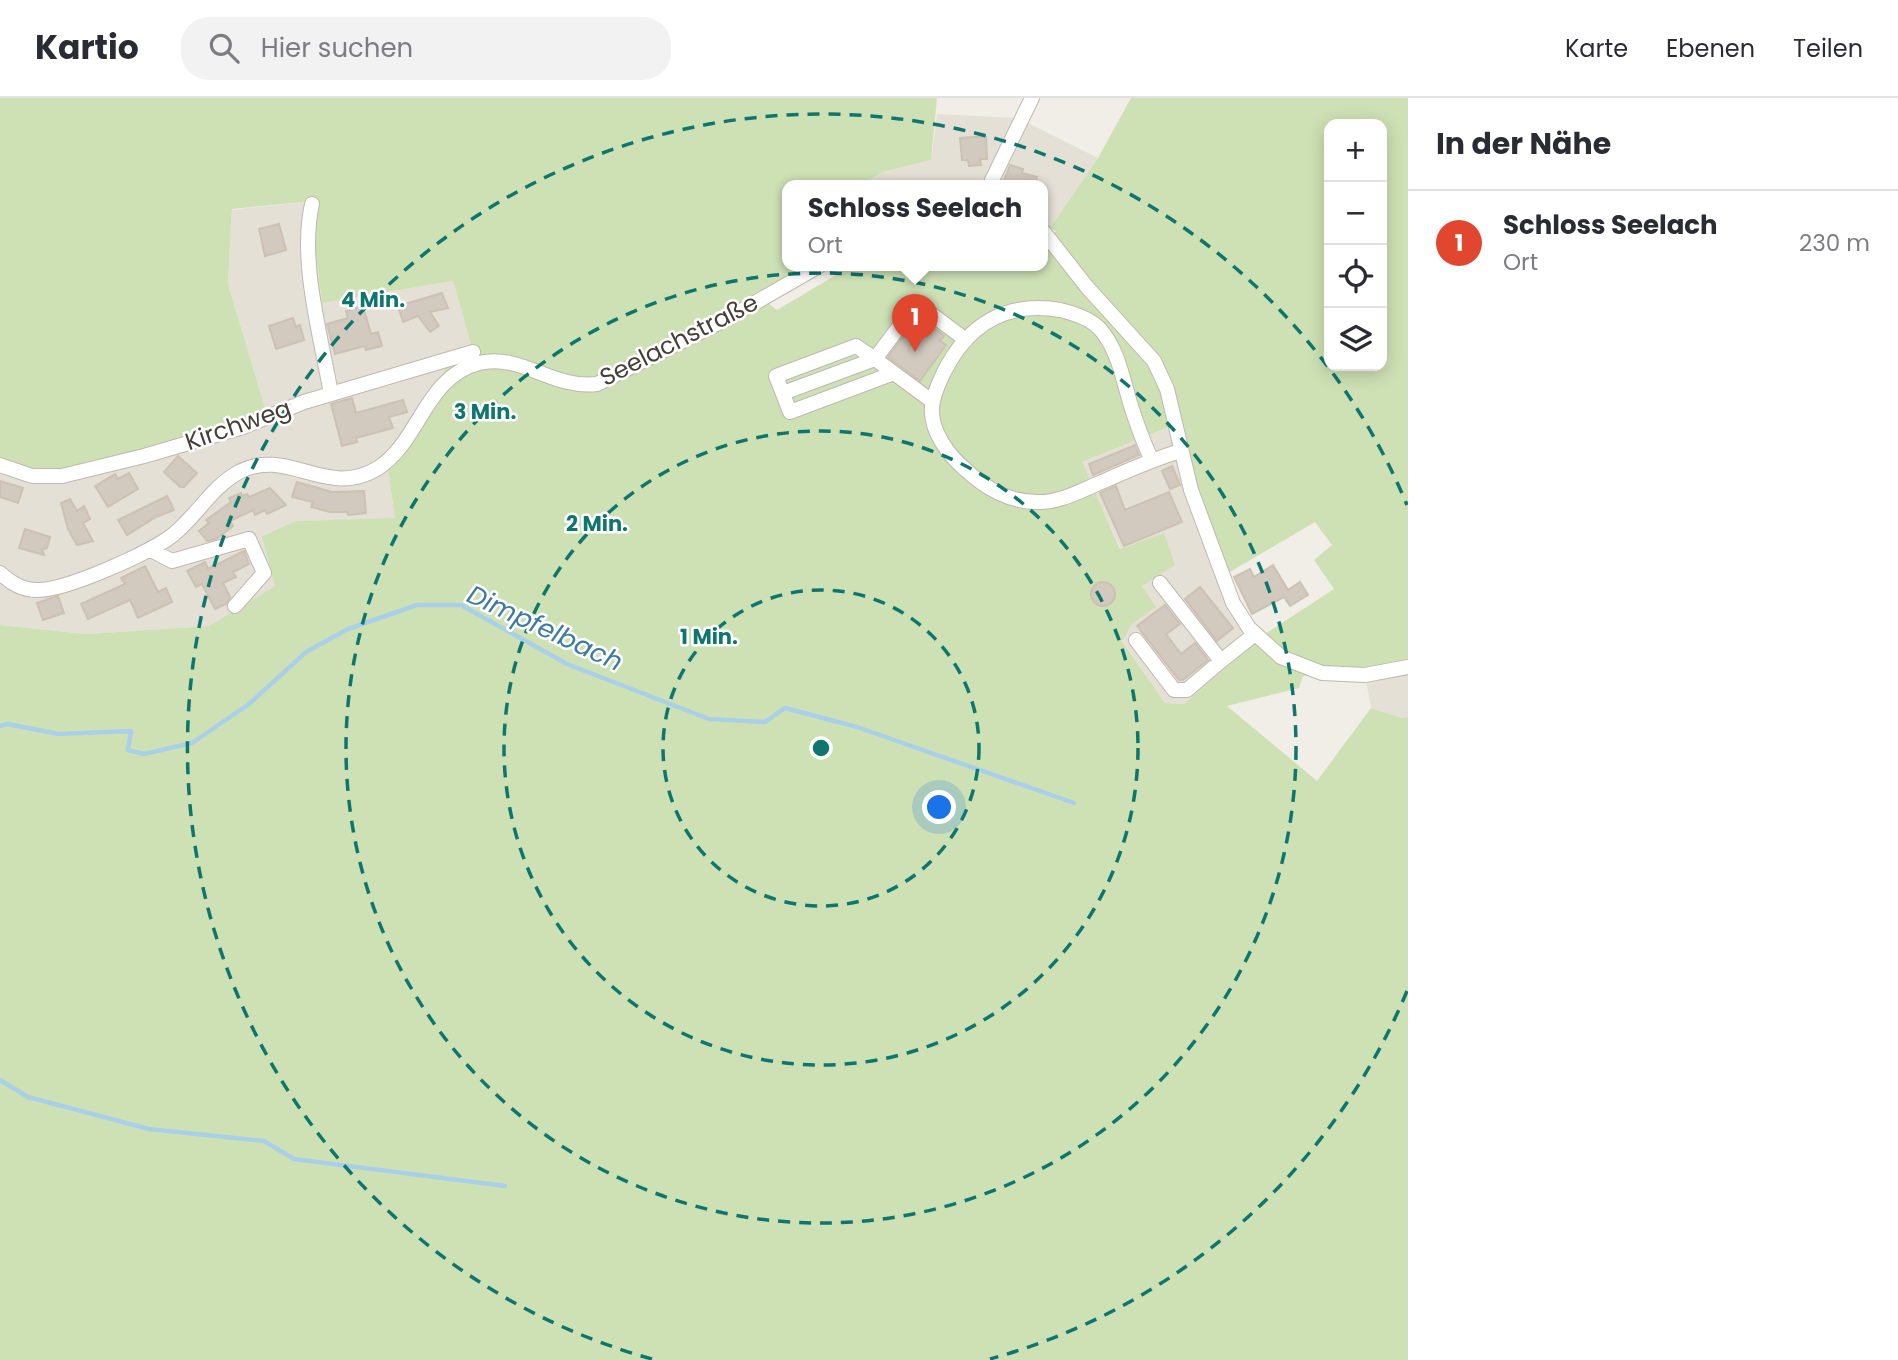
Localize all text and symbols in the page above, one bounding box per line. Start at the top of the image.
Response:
search box [181,17,671,80]
text: Kartio [35,24,139,71]
icon: search [205,29,243,67]
text: Hier suchen [261,30,413,66]
text: Karte [1565,32,1628,65]
text: Ebenen [1666,32,1755,65]
text: Teilen [1793,32,1863,65]
map controls [1324,119,1387,371]
button: + [1324,119,1387,182]
text: In der Nähe [1436,122,1611,165]
popup [782,180,1048,271]
button: − [1324,182,1387,245]
text: Schloss Seelach [808,190,1022,226]
text: Schloss Seelach [1503,207,1718,243]
text: 1 [1455,227,1463,259]
text: 230 m [1799,227,1870,259]
text: Ort [808,229,843,261]
button: locate [1324,245,1387,308]
text: Ort [1503,246,1538,278]
text: 4 Min. [341,285,405,314]
street label: Seelachstraße [594,285,764,394]
pin: 1 [892,294,938,352]
button: layers [1324,308,1387,371]
street label: Kirchweg [180,391,295,458]
text: 3 Min. [454,397,516,426]
text: 2 Min. [566,509,628,538]
water label: Dimpfelbach [461,576,629,680]
text: 1 Min. [680,622,738,651]
centre of rings [809,736,833,760]
your location [922,790,956,824]

